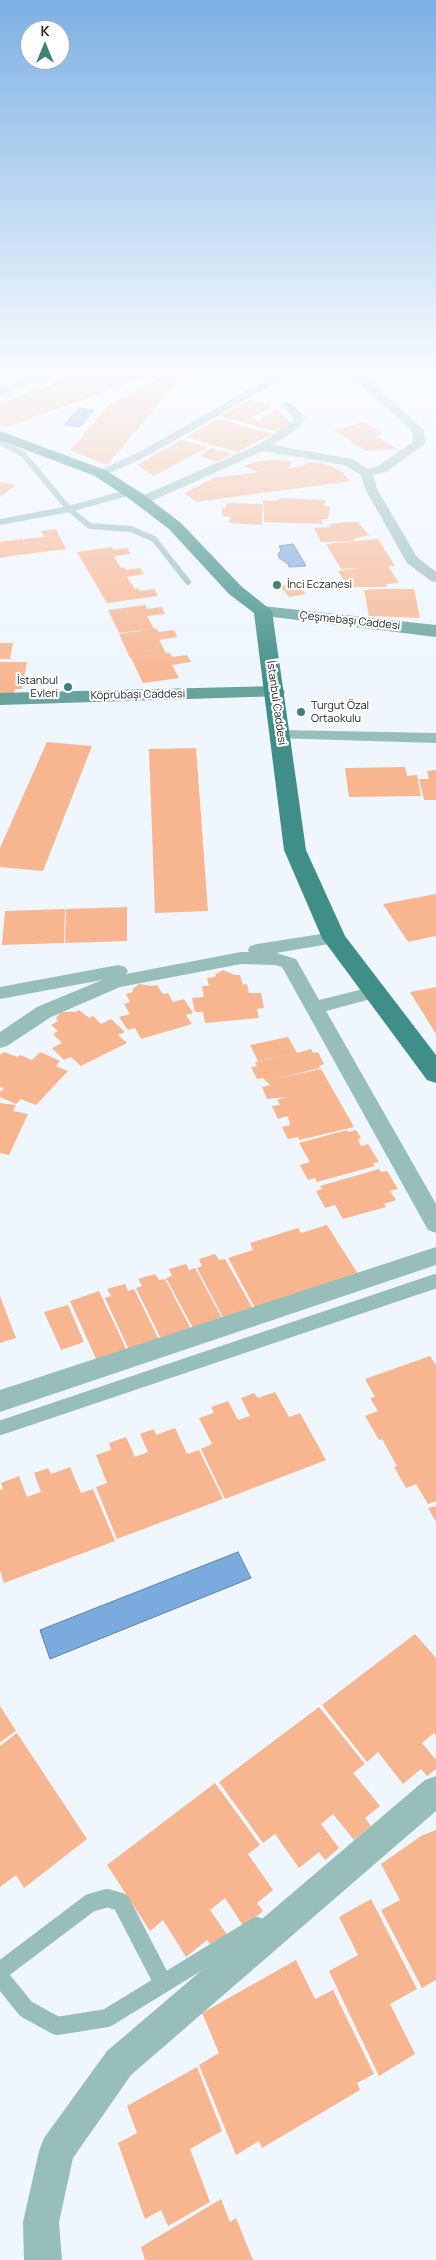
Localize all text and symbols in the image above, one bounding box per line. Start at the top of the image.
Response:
north arrow [20,20,70,70]
text: K [40,21,50,40]
place label: İnci Eczanesi [287,578,352,592]
marker: İnci Eczanesi [271,579,283,591]
street label: Çeşmebaşı Caddesi [299,609,401,633]
street label: İstanbul Caddesi [264,660,288,746]
place label: İstanbul Evleri [17,674,58,700]
marker: İstanbul Evleri [62,681,74,693]
street label: Köprübaşı Caddesi [91,688,185,702]
place label: Turgut Özal Ortaokulu [311,699,369,725]
marker: Turgut Özal Ortaokulu [295,706,307,718]

